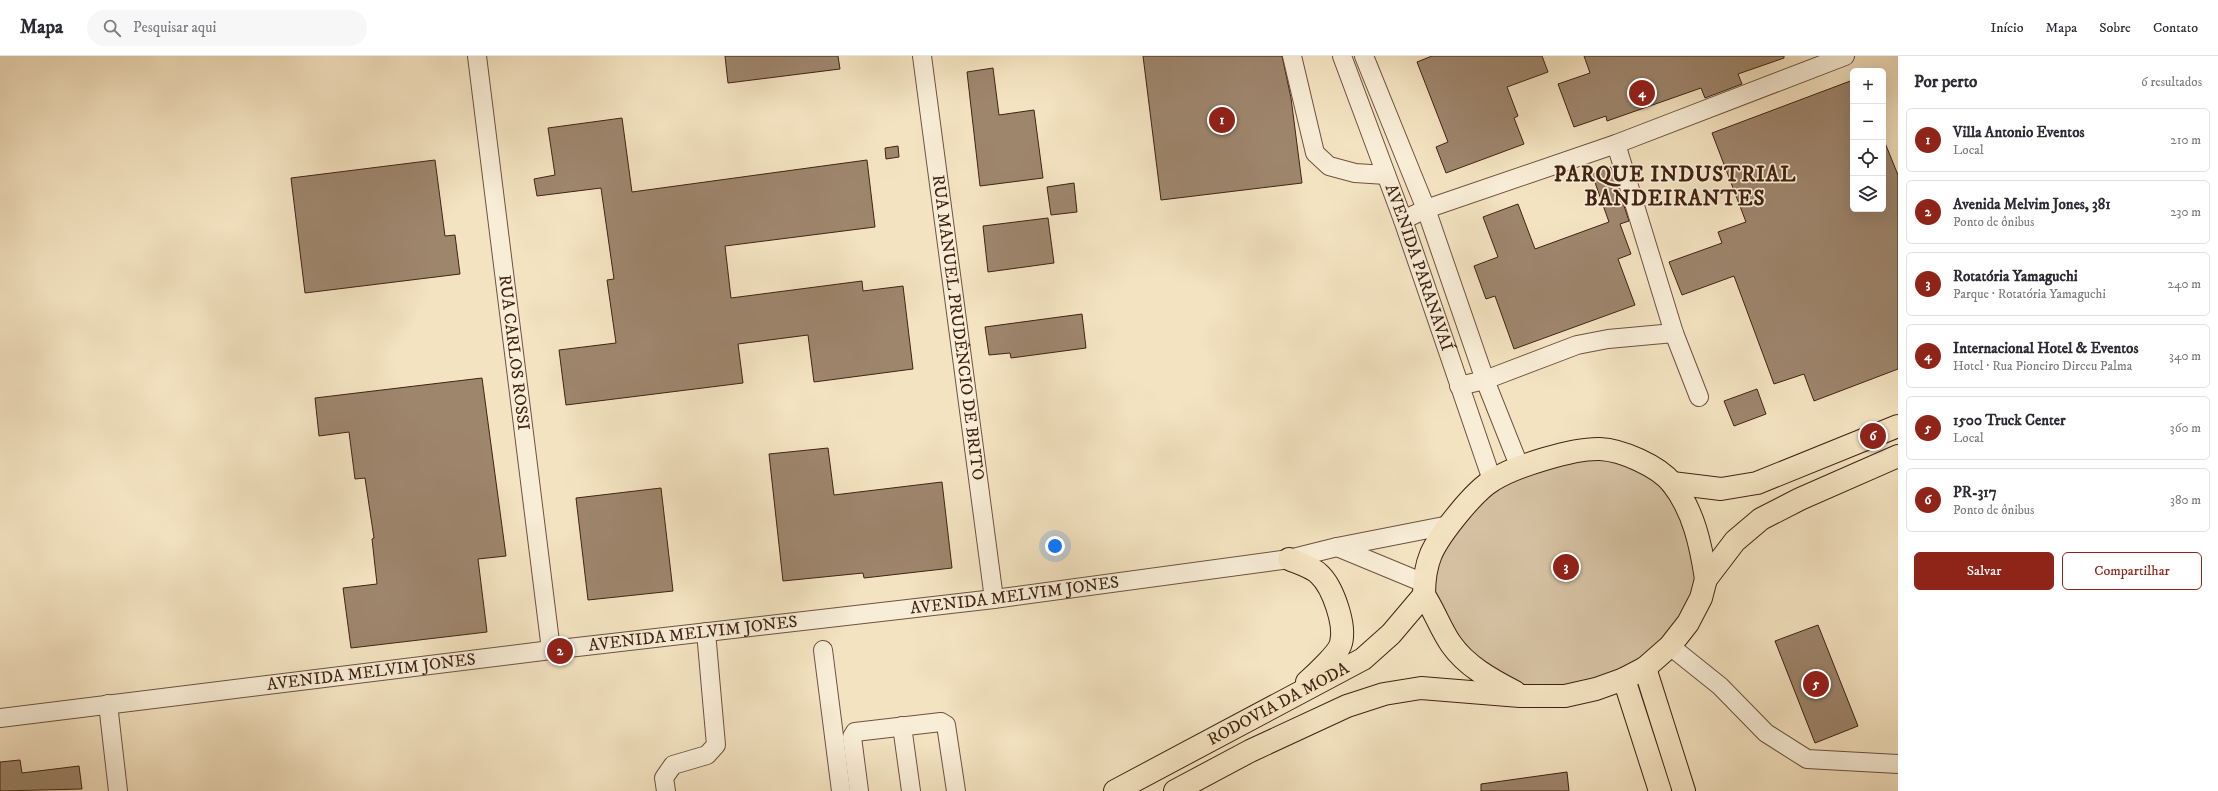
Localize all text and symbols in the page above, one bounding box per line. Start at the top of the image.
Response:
search box [87,10,367,46]
text: Mapa [20,16,63,39]
icon: search [101,17,123,39]
text: Pesquisar aqui [133,18,216,37]
text: Início [1990,19,2024,37]
text: Mapa [2046,19,2077,37]
text: Sobre [2099,19,2131,37]
text: Contato [2153,19,2198,37]
map controls [1850,68,1886,212]
button: + [1850,68,1886,104]
text: Por perto [1914,71,1977,93]
text: 6 resultados [2141,74,2202,90]
pin: 4 [1629,78,1655,108]
button: − [1850,104,1886,140]
pin: 1 [1209,105,1235,135]
text: Villa Antonio Eventos [1953,123,2084,142]
text: 1 [1926,132,1930,148]
text: 210 m [2170,132,2201,148]
button: locate [1850,140,1886,176]
text: Local [1953,142,1984,158]
district label: PARQUE INDUSTRIAL BANDEIRANTES [1554,162,1796,212]
street label: RUA MANUEL PRUDÊNCIO DE BRITO [927,173,989,482]
button: layers [1850,176,1886,212]
street label: AVENIDA PARANAVAÍ [1380,181,1459,355]
text: Avenida Melvim Jones, 381 [1953,195,2111,214]
text: 2 [1925,204,1931,220]
text: 230 m [2170,204,2201,220]
text: Ponto de ônibus [1953,214,2034,230]
text: Rotatória Yamaguchi [1953,267,2078,286]
street label: RUA CARLOS ROSSI [493,274,535,432]
text: 3 [1926,276,1930,292]
text: 240 m [2168,276,2201,292]
text: Parque · Rotatória Yamaguchi [1953,286,2106,302]
text: Internacional Hotel & Eventos [1953,339,2138,358]
text: 4 [1924,348,1932,364]
text: 340 m [2169,348,2201,364]
text: Hotel · Rua Pioneiro Dirceu Palma [1953,358,2132,374]
text: 1500 Truck Center [1953,411,2066,430]
text: 5 [1925,420,1931,436]
text: 360 m [2170,420,2201,436]
pin: 6 [1860,421,1886,451]
text: Local [1953,430,1984,446]
text: PR-317 [1953,483,1997,502]
text: 6 [1925,492,1931,508]
text: 380 m [2170,492,2201,508]
text: Ponto de ônibus [1953,502,2034,518]
your location [1045,536,1065,556]
pin: 3 [1553,552,1579,582]
button: Salvar [1914,552,2054,590]
button: Compartilhar [2062,552,2202,590]
street label: AVENIDA MELVIM JONES [909,571,1120,620]
street label: AVENIDA MELVIM JONES [587,611,799,657]
pin: 2 [547,636,573,666]
street label: AVENIDA MELVIM JONES [265,648,477,696]
street label: RODOVIA DA MODA [1204,657,1353,751]
pin: 5 [1803,669,1829,699]

